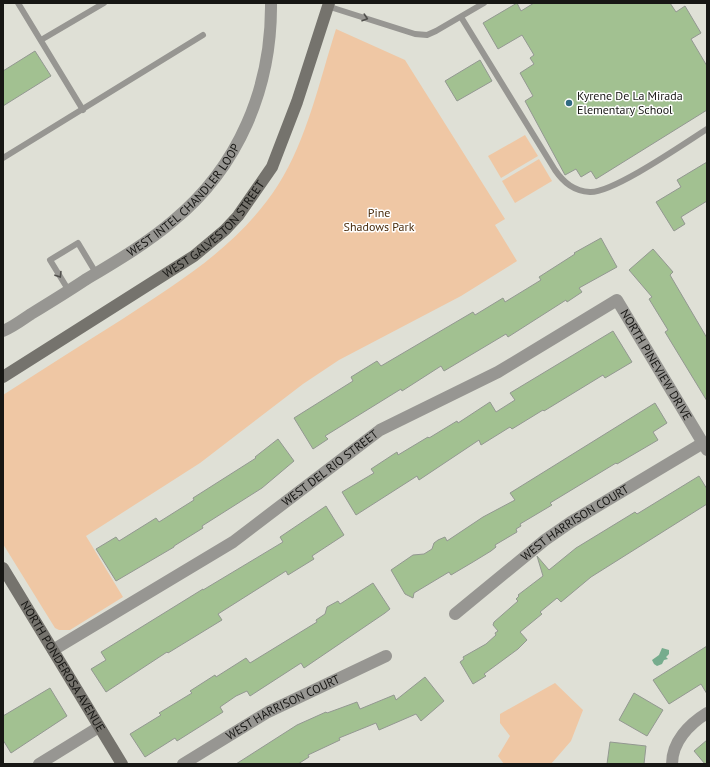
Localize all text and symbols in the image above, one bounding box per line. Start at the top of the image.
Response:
one-way arrow [361,13,368,22]
place label: Kyrene De La Mirada Elementary School [577,88,683,117]
marker: Kyrene De La Mirada Elementary School [564,98,574,108]
street label: WEST INTEL CHANDLER LOOP [124,140,243,259]
street label: WEST GALVESTON STREET [160,177,268,281]
park label: Pine Shadows Park [344,205,415,234]
one-way arrow [55,271,62,278]
street label: NORTH PINEVIEW DRIVE [617,306,695,423]
street label: WEST DEL RIO STREET [279,426,381,509]
street label: WEST HARRISON COURT [518,481,632,564]
street label: NORTH PONDEROSA AVENUE [18,598,109,734]
street label: WEST HARRISON COURT [223,671,342,743]

